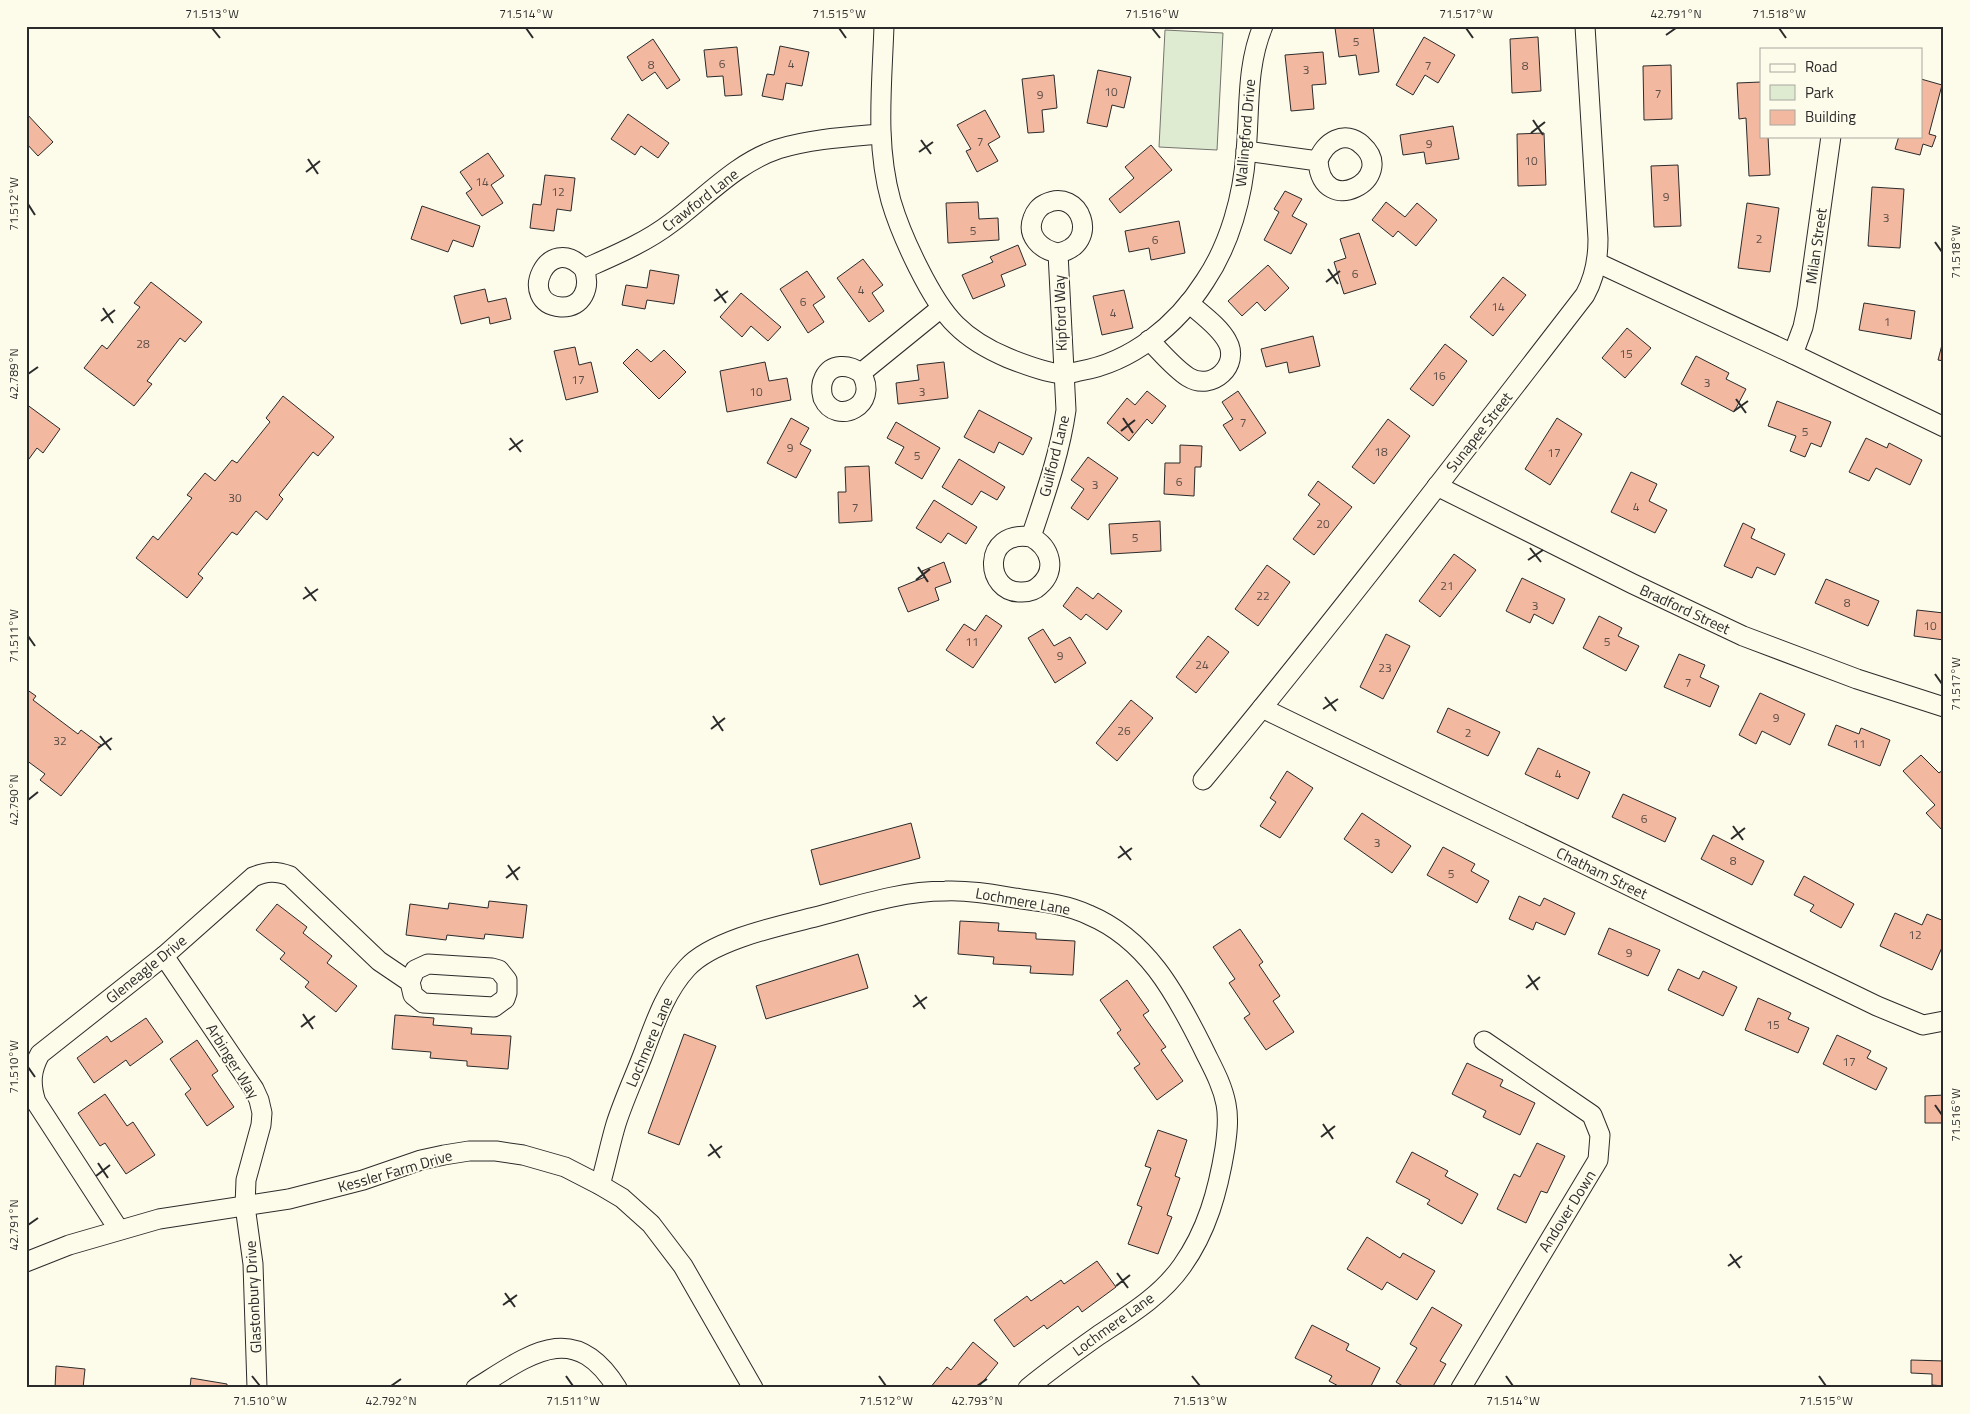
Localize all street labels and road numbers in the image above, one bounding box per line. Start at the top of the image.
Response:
street label: Wallingford Drive [1229,78,1261,188]
street label: Crawford Lane [657,163,743,237]
street label: Milan Street [1799,206,1833,286]
street label: Kipford Way [1047,274,1073,352]
street label: Sunapee Street [1440,386,1518,477]
street label: Guilford Lane [1033,413,1075,499]
street label: Bradford Street [1636,578,1735,640]
street label: Chatham Street [1552,841,1652,905]
street label: Lochmere Lane [974,881,1072,921]
street label: Gleneagle Drive [101,929,191,1009]
street label: Lochmere Lane [620,993,678,1091]
street label: Arbinger Way [201,1019,265,1103]
street label: Kessler Farm Drive [335,1144,455,1198]
street label: Andover Down [1533,1166,1601,1256]
street label: Glastonbury Drive [239,1240,267,1354]
street label: Lochmere Lane [1067,1286,1159,1362]

